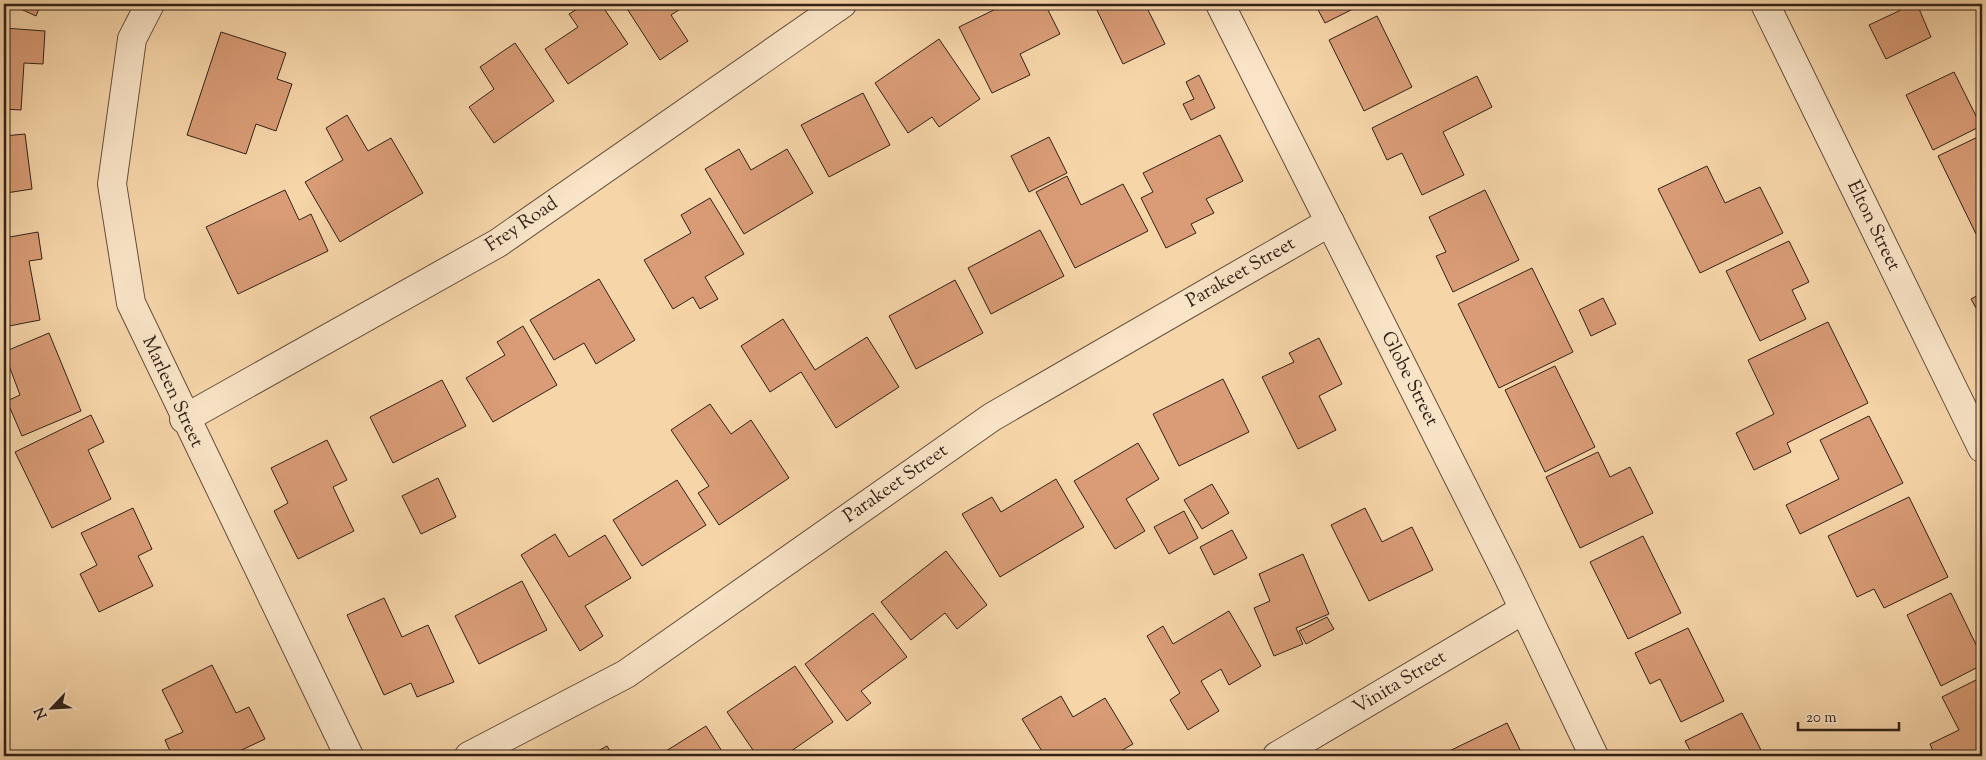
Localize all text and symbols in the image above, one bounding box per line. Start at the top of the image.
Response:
street label: Elton Street [1839,176,1907,276]
street label: Frey Road [480,191,564,259]
street label: Parakeet Street [1181,231,1301,315]
street label: Globe Street [1374,327,1445,432]
street label: Marleen Street [134,332,210,453]
street label: Parakeet Street [838,438,954,530]
street label: Vinita Street [1348,644,1452,721]
north arrow [28,682,78,732]
scale bar [1798,700,1900,732]
text: N [31,703,53,722]
text: 20 m [1806,708,1837,729]

